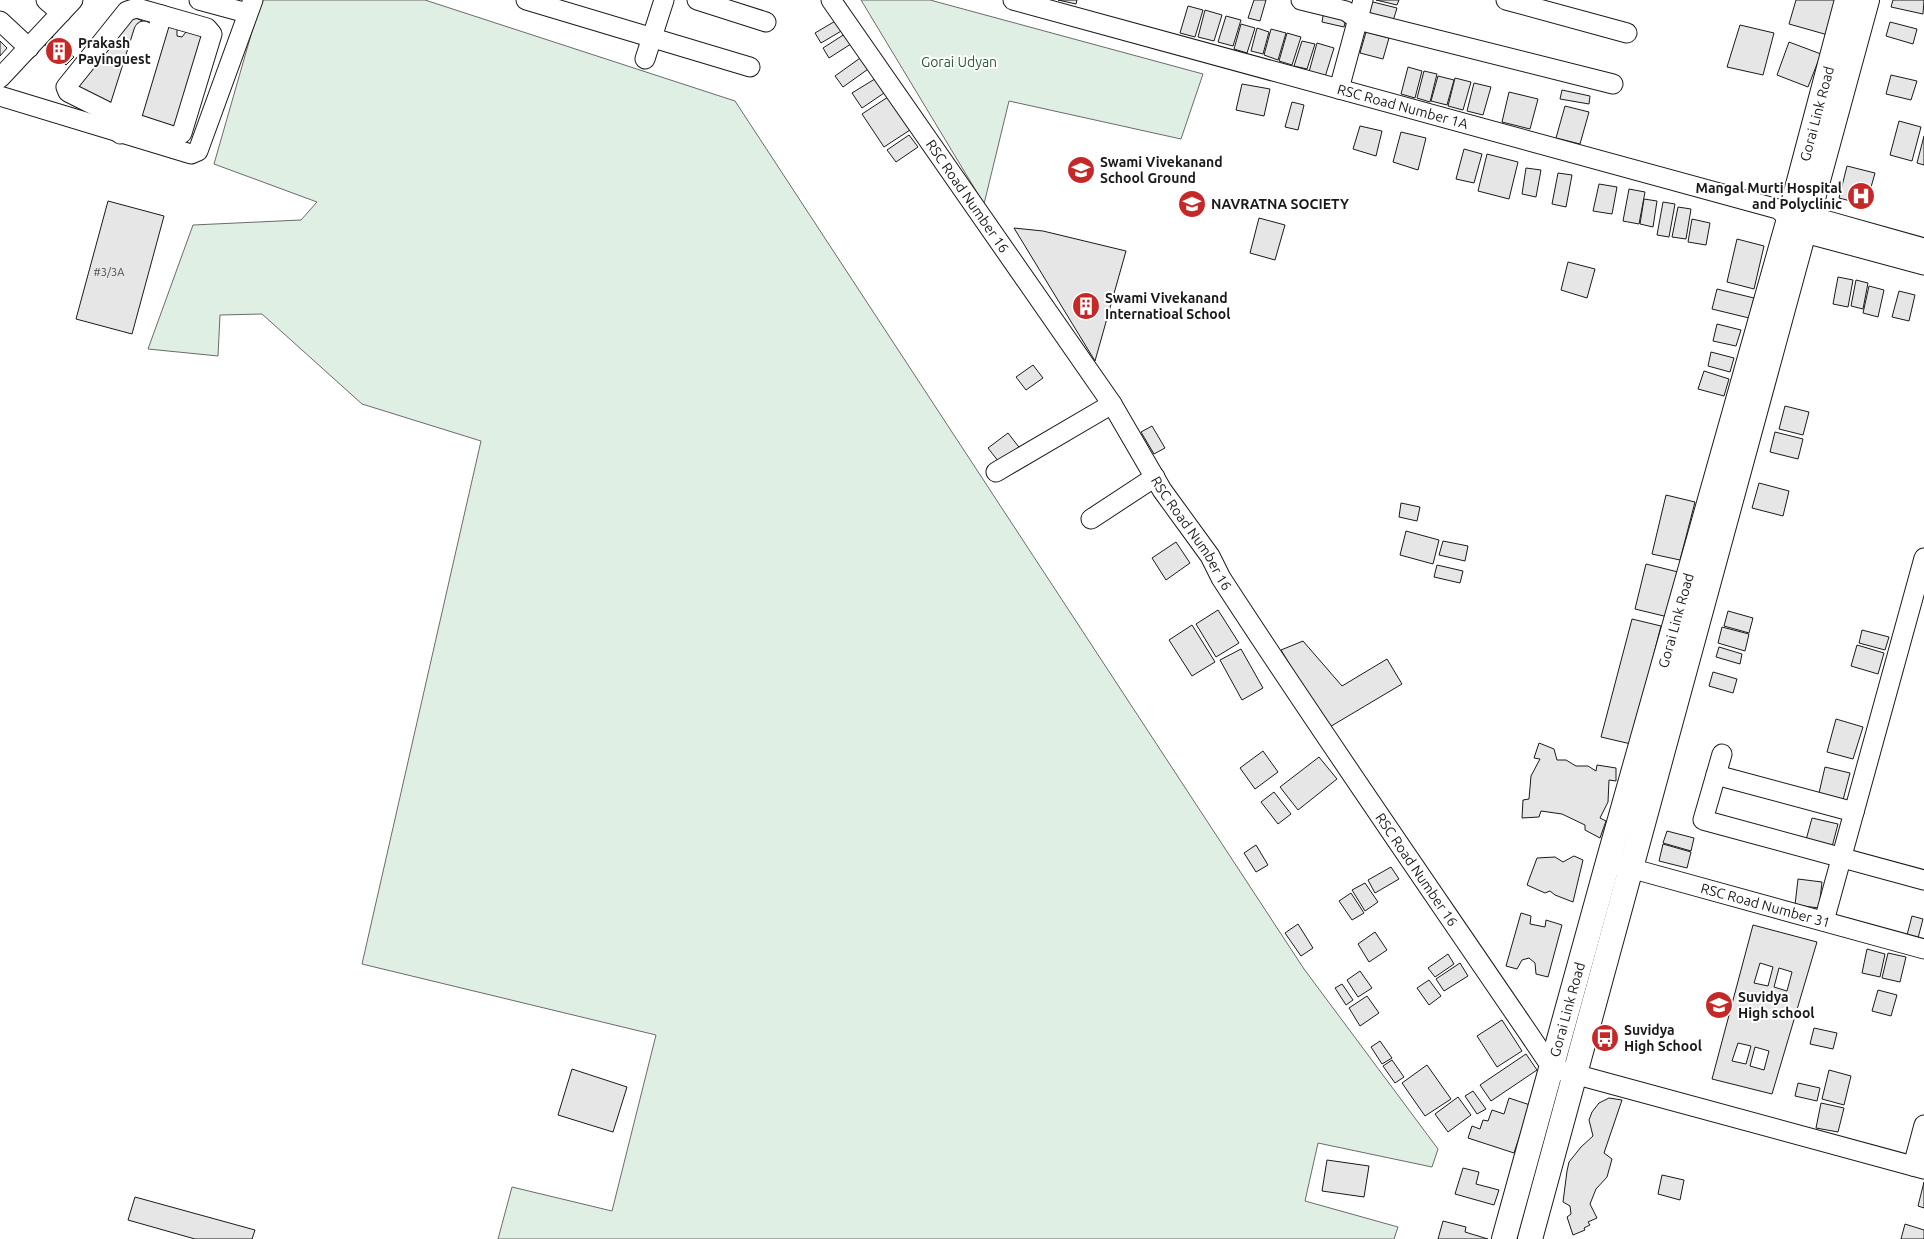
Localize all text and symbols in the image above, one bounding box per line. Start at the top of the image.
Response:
place label: Prakash Payinguest [78,35,151,67]
building icon: Prakash Payinguest [44,36,74,66]
park label: Gorai Udyan [921,54,997,70]
street label: Gorai Link Road [1797,64,1837,163]
street label: RSC Road Number 1A [1335,81,1470,132]
street label: RSC Road Number 16 [923,137,1012,256]
place label: Swami Vivekanand School Ground [1100,154,1223,186]
school or university icon: Swami Vivekanand School Ground [1066,155,1096,185]
place label: Mangal Murti Hospital and Polyclinic [1696,180,1842,212]
hospital icon: Mangal Murti Hospital and Polyclinic [1846,181,1876,211]
school or university icon: NAVRATNA SOCIETY [1177,189,1207,219]
place label: NAVRATNA SOCIETY [1211,196,1349,212]
house number: #3/3A [94,266,125,278]
place label: Swami Vivekanand Internatioal School [1105,290,1230,322]
building icon: Swami Vivekanand Internatioal School [1071,291,1101,321]
street label: RSC Road Number 16 [1148,473,1235,593]
street label: Gorai Link Road [1655,571,1697,670]
street label: RSC Road Number 16 [1372,810,1461,929]
street label: RSC Road Number 31 [1699,880,1832,931]
street label: Gorai Link Road [1547,960,1588,1059]
place label: Suvidya High school [1738,989,1815,1021]
school or university icon: Suvidya High school [1704,990,1734,1020]
place label: Suvidya High School [1624,1022,1702,1054]
bus stop icon: Suvidya High School [1590,1023,1620,1053]

